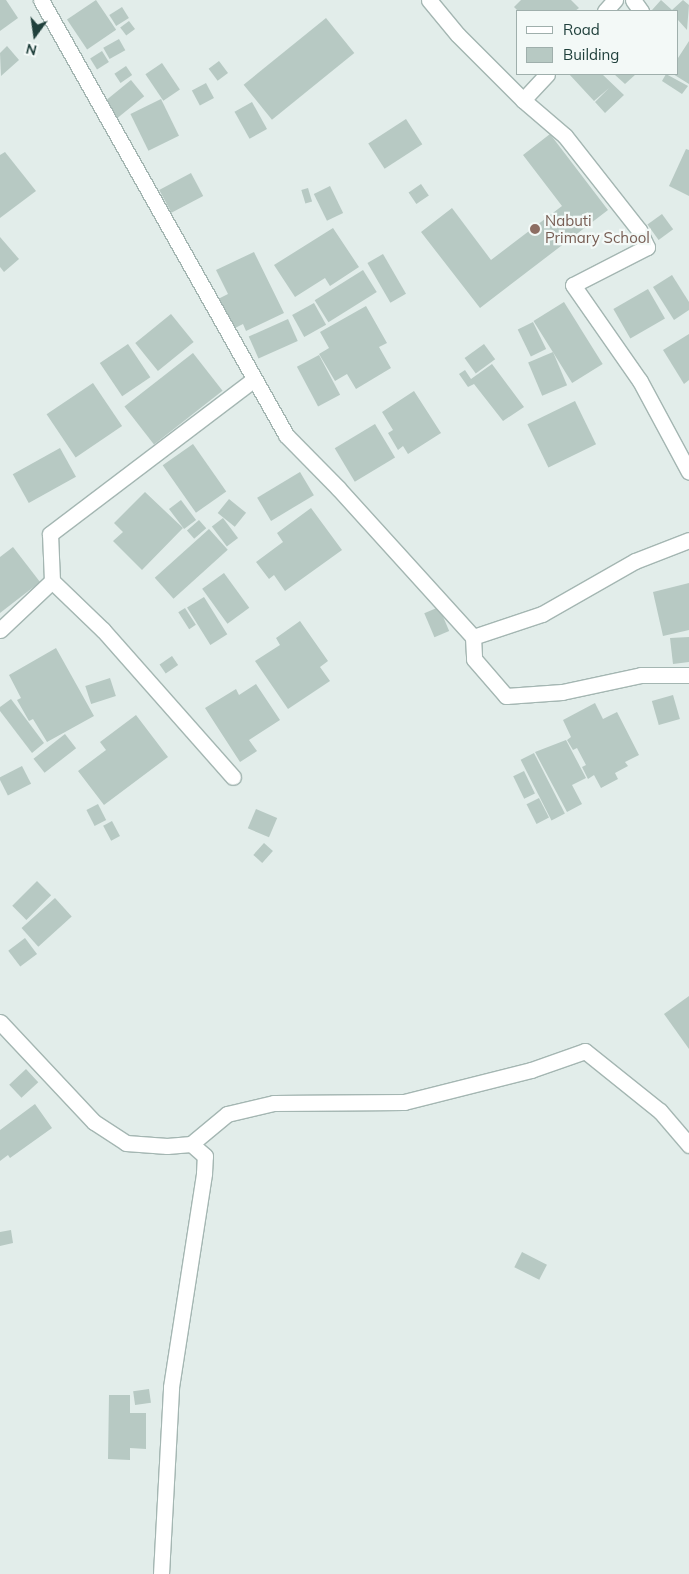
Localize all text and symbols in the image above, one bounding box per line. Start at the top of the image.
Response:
north arrow [10,10,60,60]
legend [516,10,679,75]
text: Road [563,20,600,39]
text: N [24,40,39,60]
text: Building [563,45,619,64]
place label: Nabuti Primary School [545,211,650,246]
marker: Nabuti Primary School [529,223,541,235]

